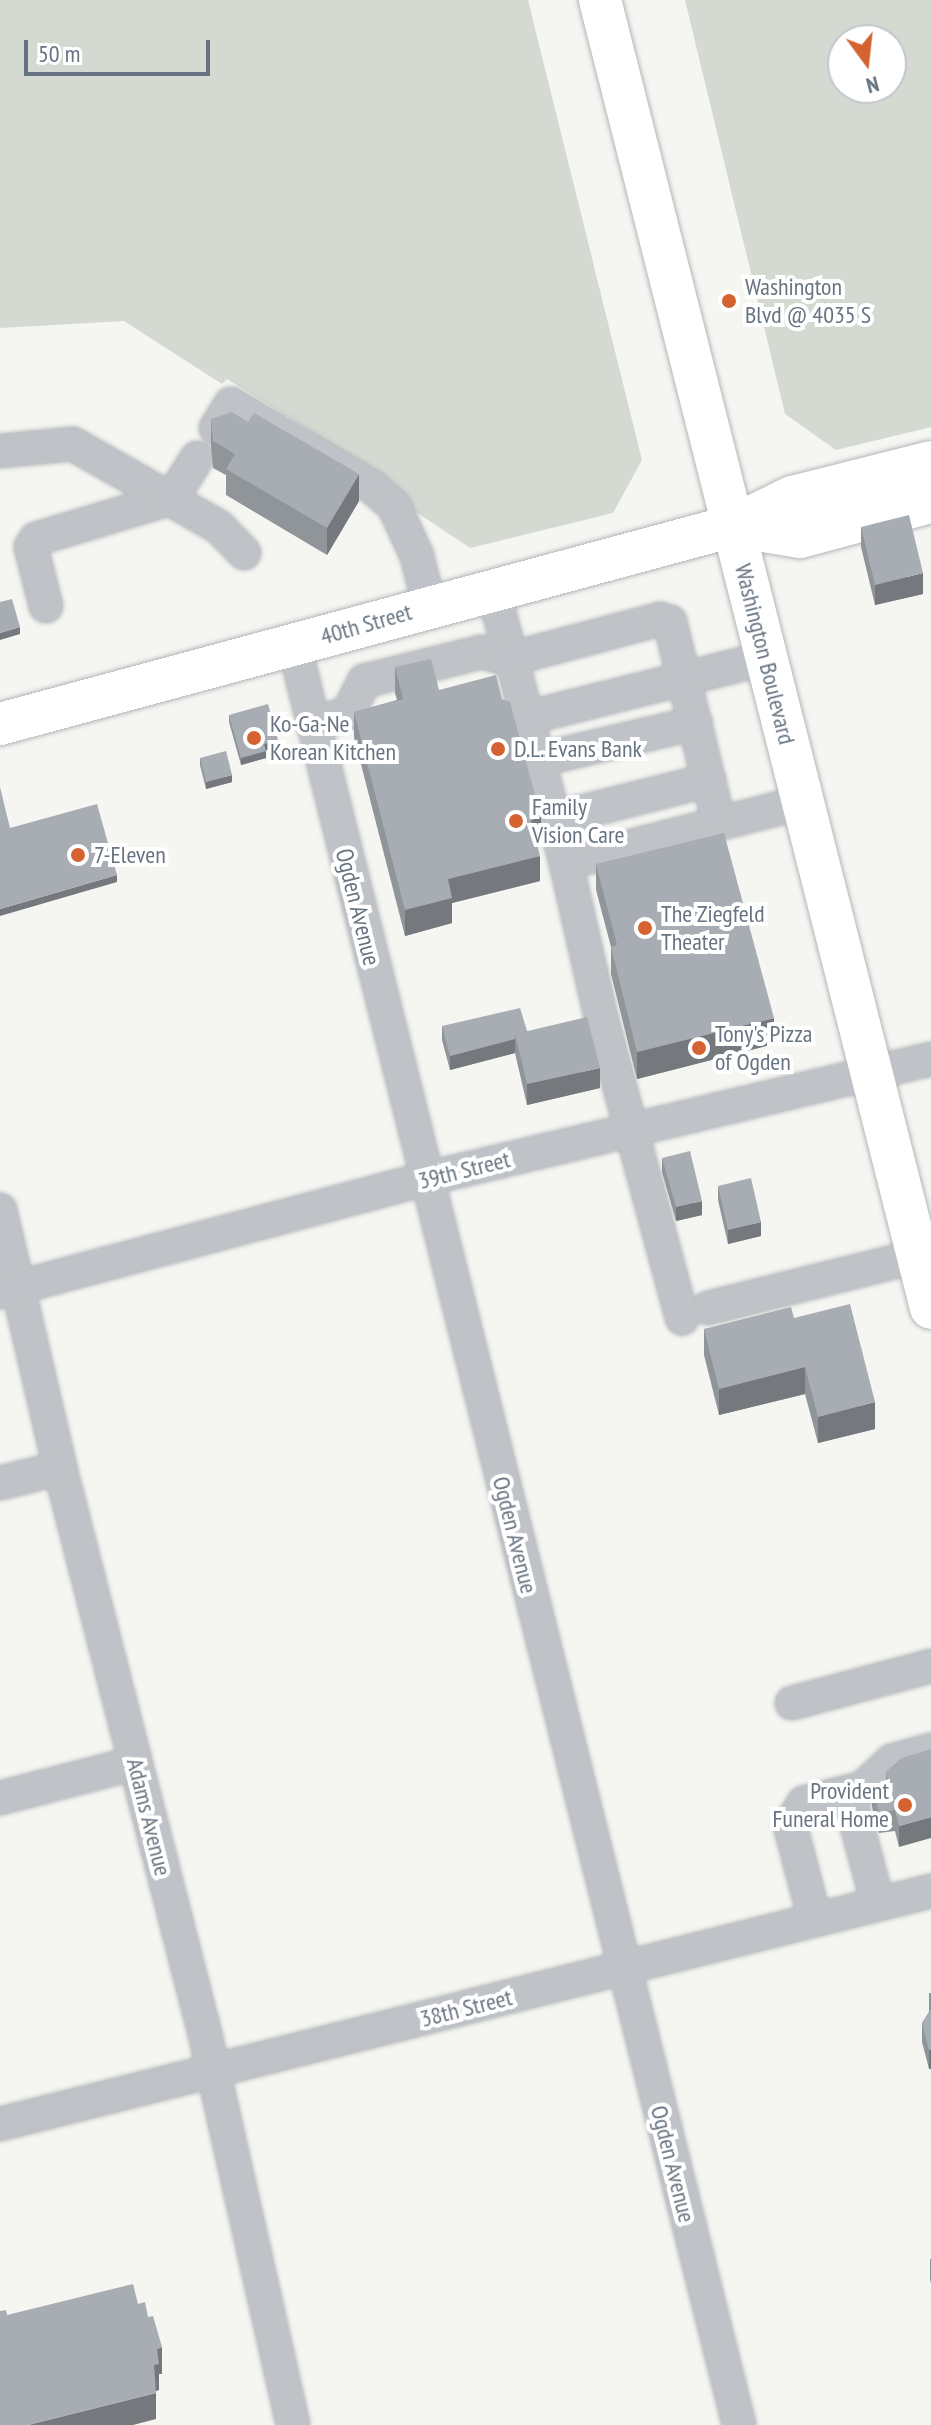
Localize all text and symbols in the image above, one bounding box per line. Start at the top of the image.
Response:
scale bar [28,24,214,74]
north arrow [827,24,907,104]
text: 50 m [38,38,80,69]
text: N [863,70,882,100]
place label: Washington Blvd @ 4035 S [745,273,871,329]
marker: Washington Blvd @ 4035 S [720,292,738,310]
street label: Washington Boulevard [729,561,801,747]
street label: 40th Street [317,597,415,651]
place label: Ko-Ga-Ne Korean Kitchen [270,710,396,766]
marker: Ko-Ga-Ne Korean Kitchen [245,729,263,747]
place label: D.L. Evans Bank [514,735,643,763]
marker: D.L. Evans Bank [489,740,507,758]
place label: Family Vision Care [532,793,624,849]
marker: Family Vision Care [507,812,525,830]
place label: 7-Eleven [94,841,166,869]
street label: Ogden Avenue [329,845,387,969]
marker: 7-Eleven [69,846,87,864]
place label: The Ziegfeld Theater [661,900,765,956]
marker: The Ziegfeld Theater [636,919,654,937]
place label: Tony's Pizza of Ogden [715,1020,812,1076]
marker: Tony's Pizza of Ogden [690,1039,708,1057]
street label: 39th Street [415,1145,513,1195]
street label: Ogden Avenue [486,1473,544,1597]
street label: Adams Avenue [120,1755,178,1879]
place label: Provident Funeral Home [773,1777,889,1833]
marker: Provident Funeral Home [896,1796,914,1814]
street label: 38th Street [417,1983,515,2033]
street label: Ogden Avenue [644,2102,702,2226]

